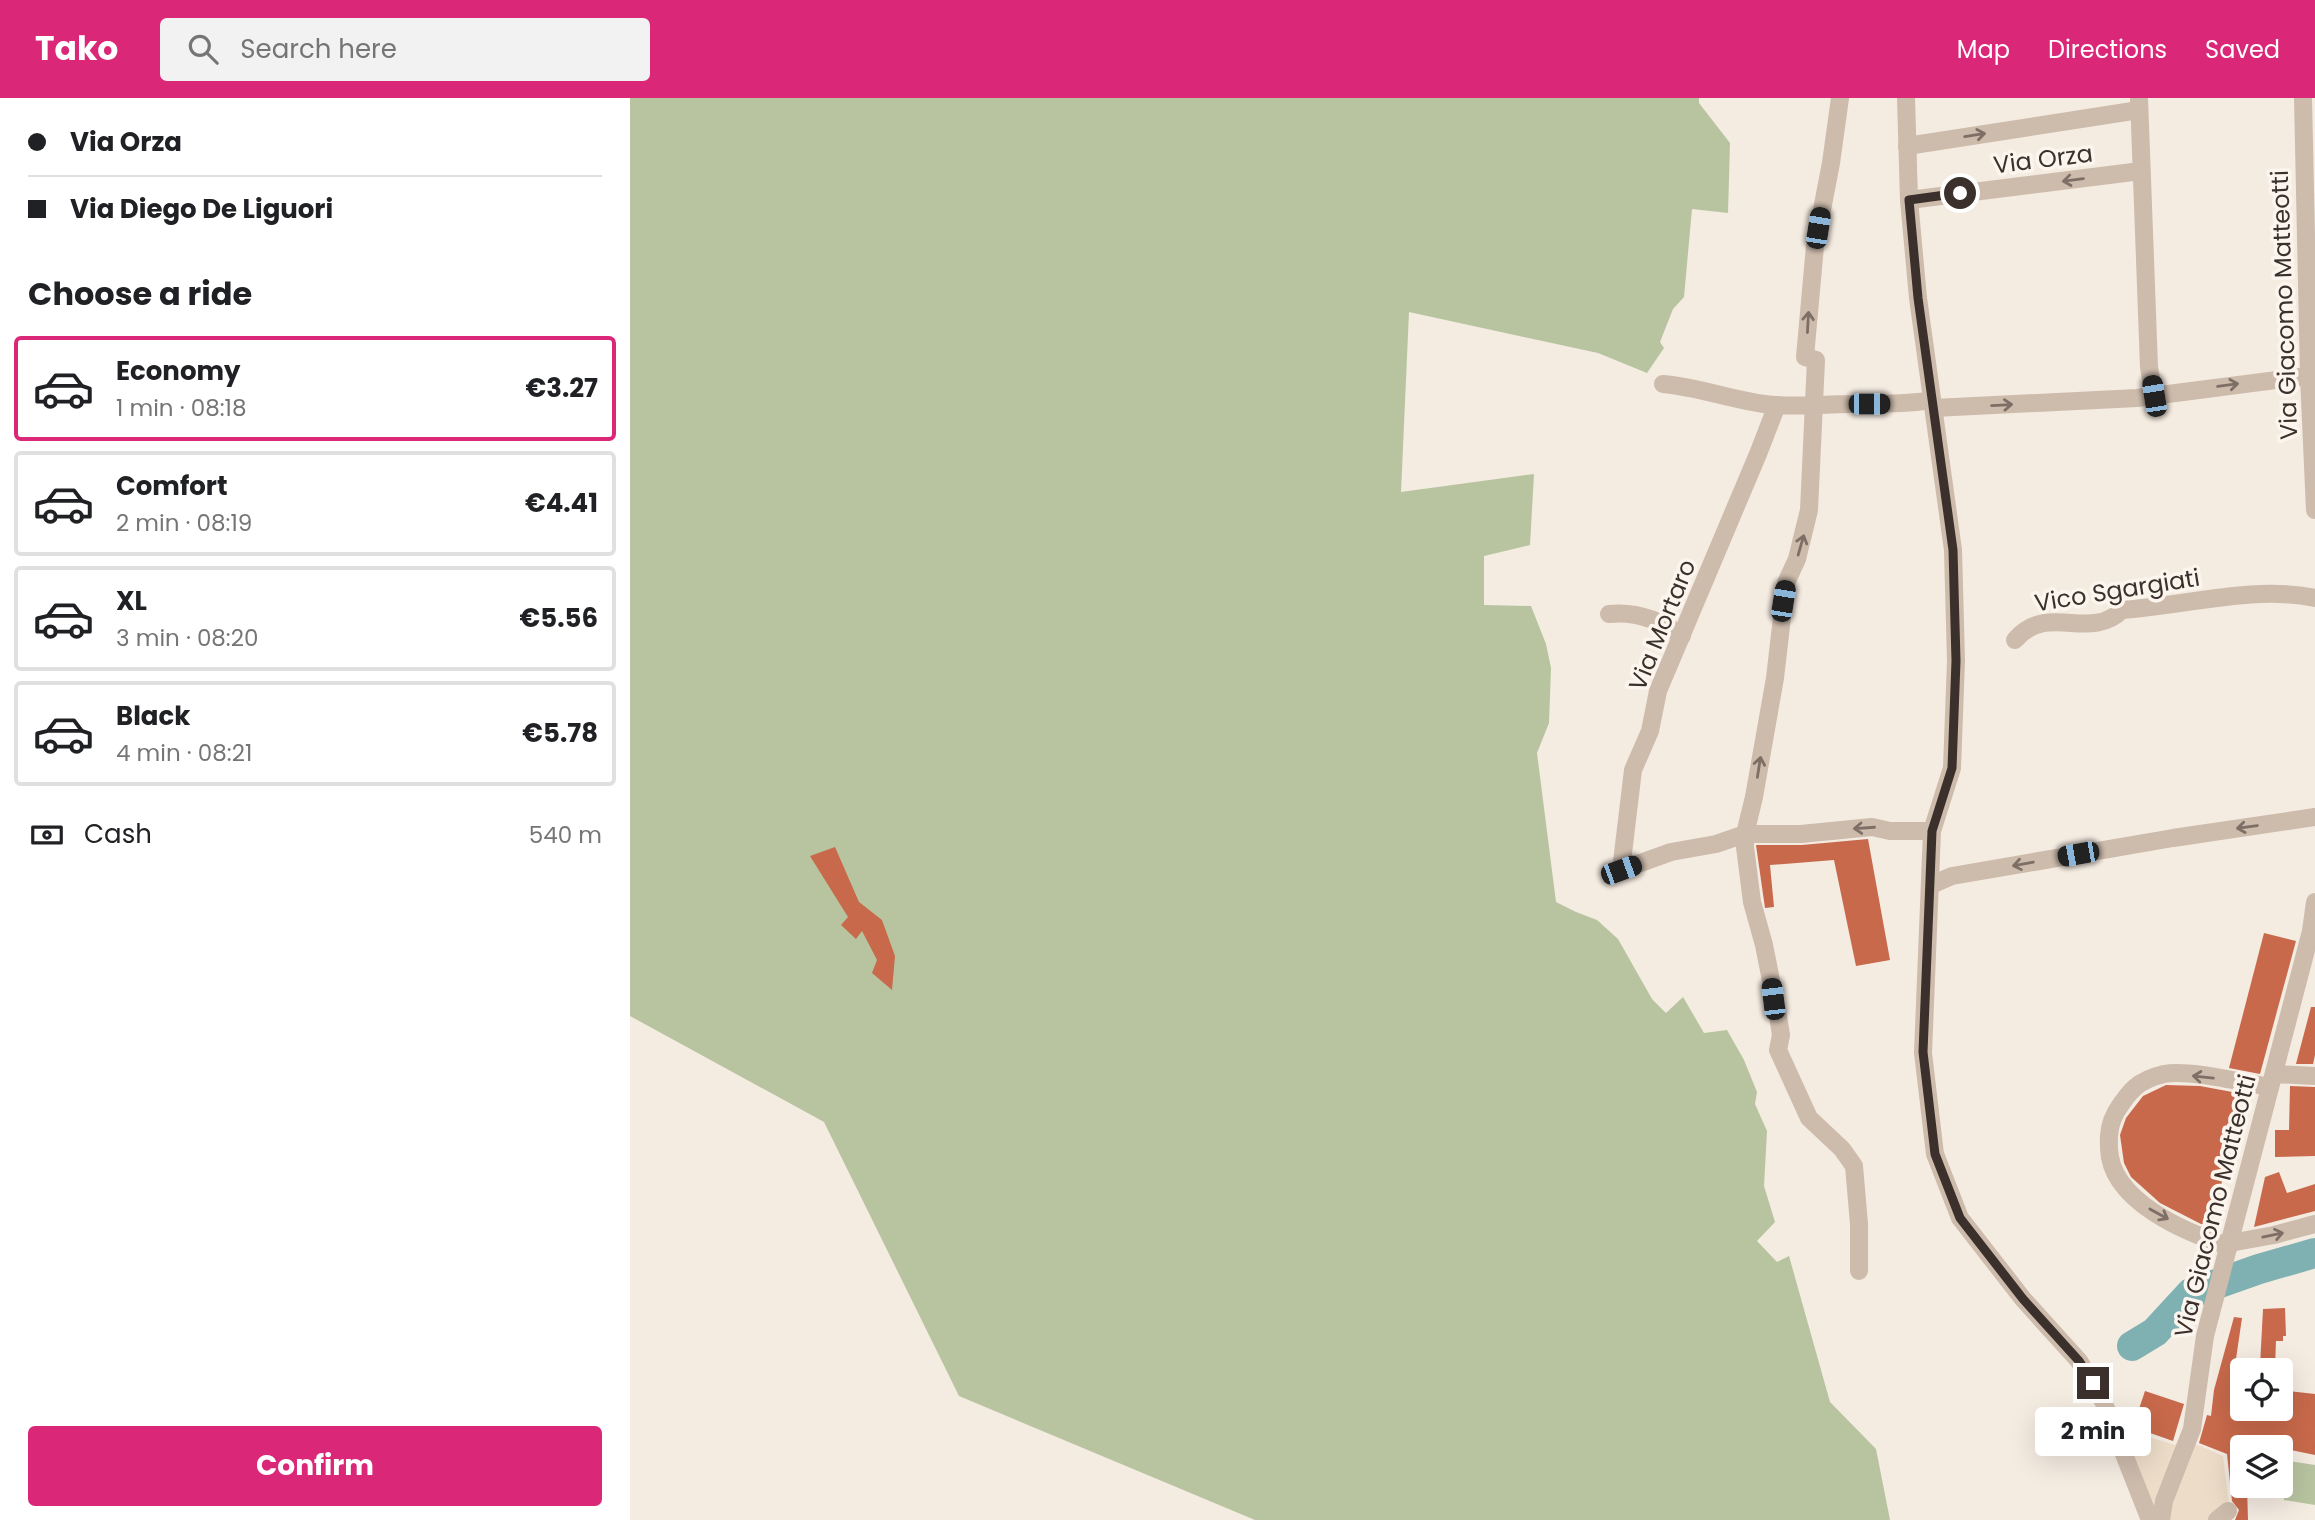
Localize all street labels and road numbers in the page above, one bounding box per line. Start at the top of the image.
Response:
street label: Via Orza [1991,137,2095,181]
street label: Via Giacomo Matteotti [2263,170,2305,440]
street label: Via Mortaro [1621,554,1703,696]
street label: Vico Sgargiati [2032,561,2202,619]
street label: Via Giacomo Matteotti [2166,1071,2264,1341]

